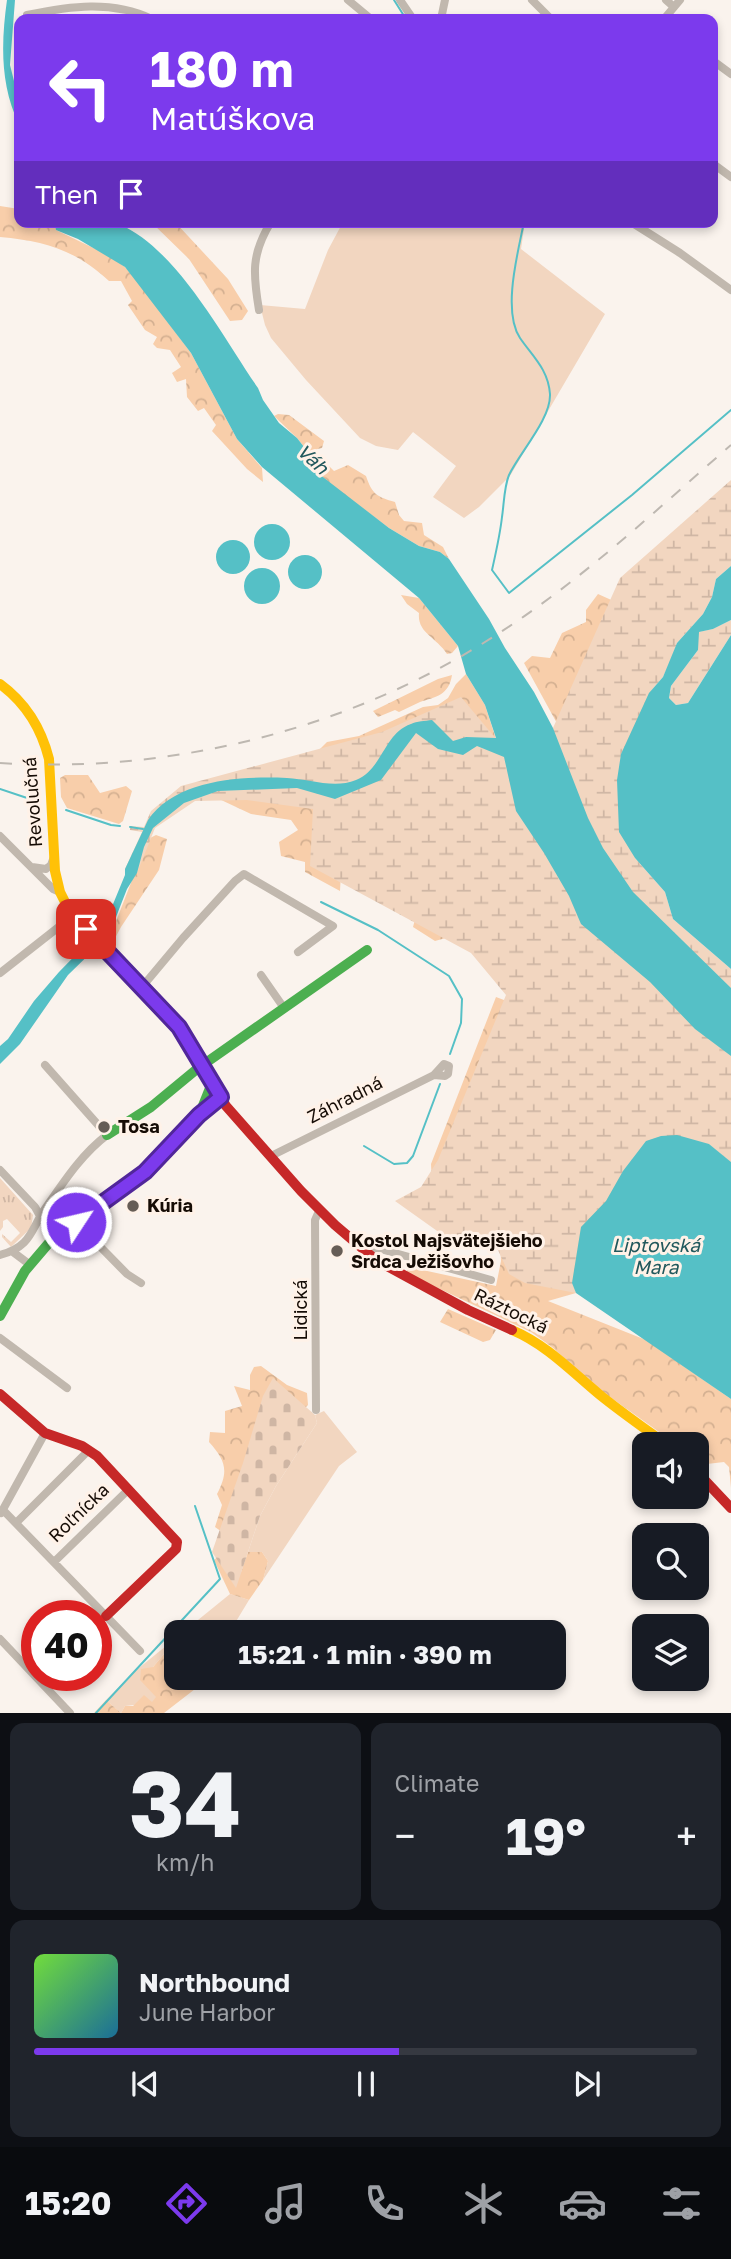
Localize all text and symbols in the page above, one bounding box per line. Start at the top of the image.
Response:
text: 180 m [150,39,294,98]
icon: left [35,42,126,133]
text: Matúškova [150,99,315,137]
icon: arrive [112,175,150,213]
text: Then [35,179,98,210]
water label: Váh [293,439,335,479]
street label: Revolučná [18,756,46,848]
pin [56,899,116,959]
icon: arrive [67,910,105,948]
street label: Záhradná [303,1071,386,1127]
place label: Tosa [118,1115,160,1137]
marker: Tosa [96,1119,112,1135]
position arrow [39,1185,113,1259]
place label: Kúria [147,1194,193,1216]
marker: Kúria [125,1198,141,1214]
place label: Kostol Najsvätejšieho Srdca Ježišovho [351,1229,543,1272]
water label: Liptovská Mara [612,1233,702,1278]
marker: Kostol Najsvätejšieho Srdca Ježišovho [329,1243,345,1259]
street label: Lidická [289,1280,311,1340]
street label: Ráztocká [471,1283,552,1337]
map controls [632,1432,709,1691]
button: sound [632,1432,709,1509]
street label: Roľnícka [44,1478,113,1546]
button: search [632,1523,709,1600]
speed limit sign: 40 [21,1600,112,1691]
button: layers [632,1614,709,1691]
text: 15:21 · 1 min · 390 m [238,1639,492,1670]
text: 34 [129,1748,241,1857]
text: Climate [395,1769,479,1797]
text: 19° [506,1804,586,1866]
text: − [395,1813,415,1858]
text: + [676,1813,697,1858]
text: km/h [156,1848,215,1876]
text: Northbound [139,1967,290,1998]
text: June Harbor [139,1998,275,2026]
icon: previous [126,2065,164,2103]
icon: pause [347,2065,385,2103]
icon: next [568,2065,606,2103]
icon: directions [162,2179,211,2228]
icon: music [261,2179,310,2228]
icon: phone [360,2179,409,2228]
icon: climate [459,2179,508,2228]
icon: car [558,2179,607,2228]
icon: filters [657,2179,706,2228]
text: 15:20 [25,2184,112,2222]

